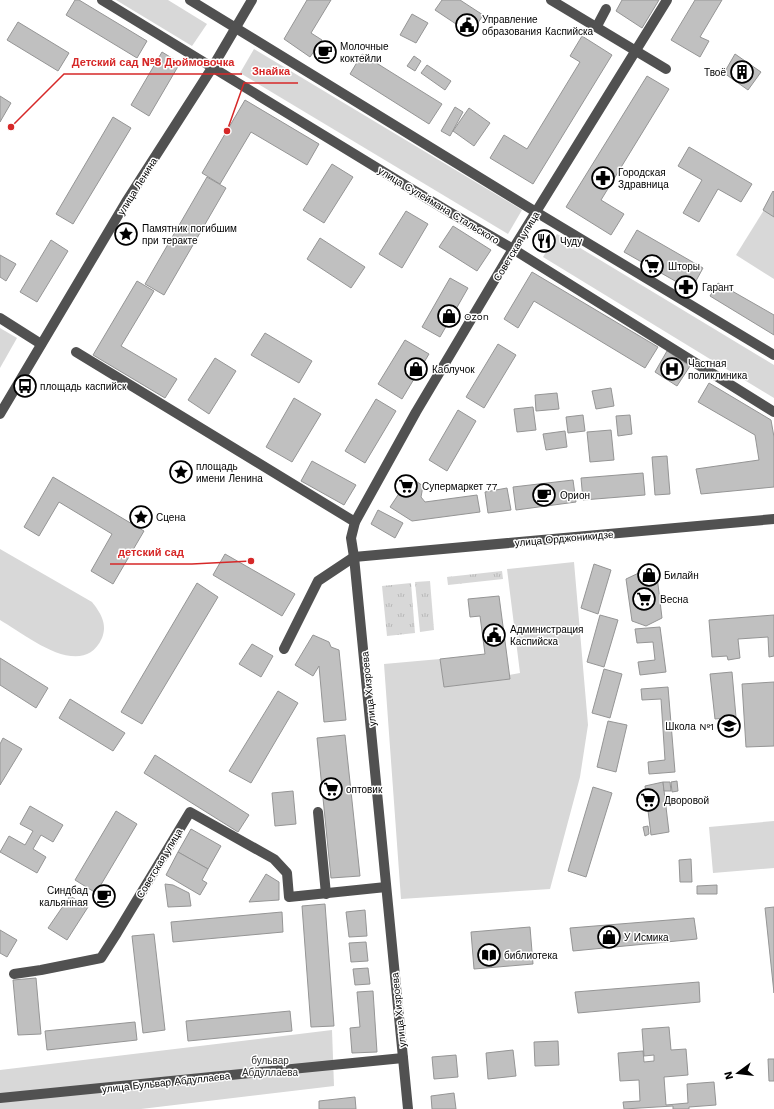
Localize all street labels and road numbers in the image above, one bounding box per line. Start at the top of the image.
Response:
street label: улица Ленина [115,155,160,217]
street label: улица Сулеймана Стальского [376,165,502,246]
street label: Советская улица [491,209,542,283]
street label: улица Орджоникидзе [514,529,614,548]
street label: улица Хизроева [359,651,378,727]
street label: Советская улица [134,826,185,900]
street label: улица Хизроева [389,972,408,1048]
street label: улица Бульвар Абдуллаева [101,1070,231,1095]

